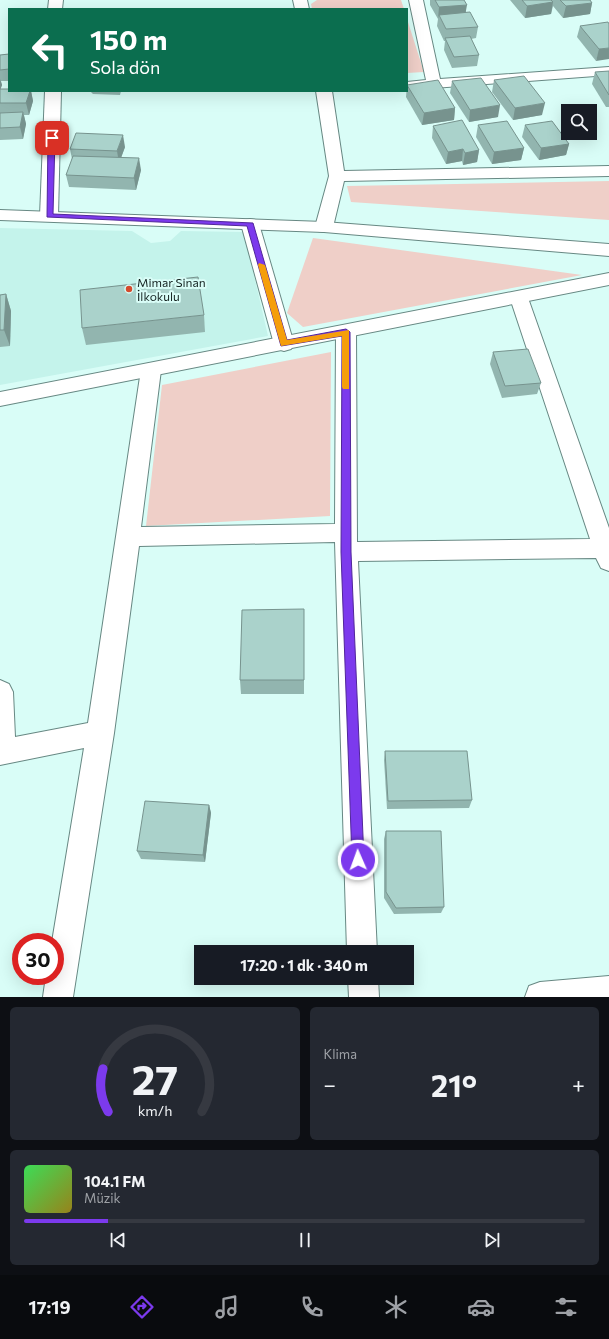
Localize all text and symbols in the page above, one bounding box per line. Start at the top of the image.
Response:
text: 150 m [90,22,167,56]
icon: left [24,24,76,76]
text: Sola dön [90,56,160,78]
map controls [561,104,597,140]
button: search [561,104,597,140]
pin [35,121,69,155]
icon: arrive [41,127,63,149]
place label: Mimar Sinan İlkokulu [137,275,206,303]
marker: Mimar Sinan İlkokulu [124,284,134,294]
position arrow [337,839,379,881]
speed limit sign: 30 [12,933,64,985]
text: 17:20 · 1 dk · 340 m [240,956,368,974]
text: Klima [324,1046,357,1062]
text: 27 [132,1052,178,1103]
text: 21° [431,1066,477,1103]
text: − [324,1071,336,1098]
text: + [572,1071,585,1098]
text: km/h [137,1100,172,1118]
text: 104.1 FM [84,1172,146,1190]
text: Müzik [84,1190,121,1206]
icon: previous [107,1229,129,1251]
icon: pause [294,1229,316,1251]
icon: next [481,1229,503,1251]
icon: directions [128,1293,156,1321]
icon: music [213,1293,241,1321]
icon: phone [298,1293,326,1321]
icon: climate [382,1293,410,1321]
icon: car [467,1293,495,1321]
icon: filters [552,1293,580,1321]
text: 17:19 [28,1296,71,1318]

